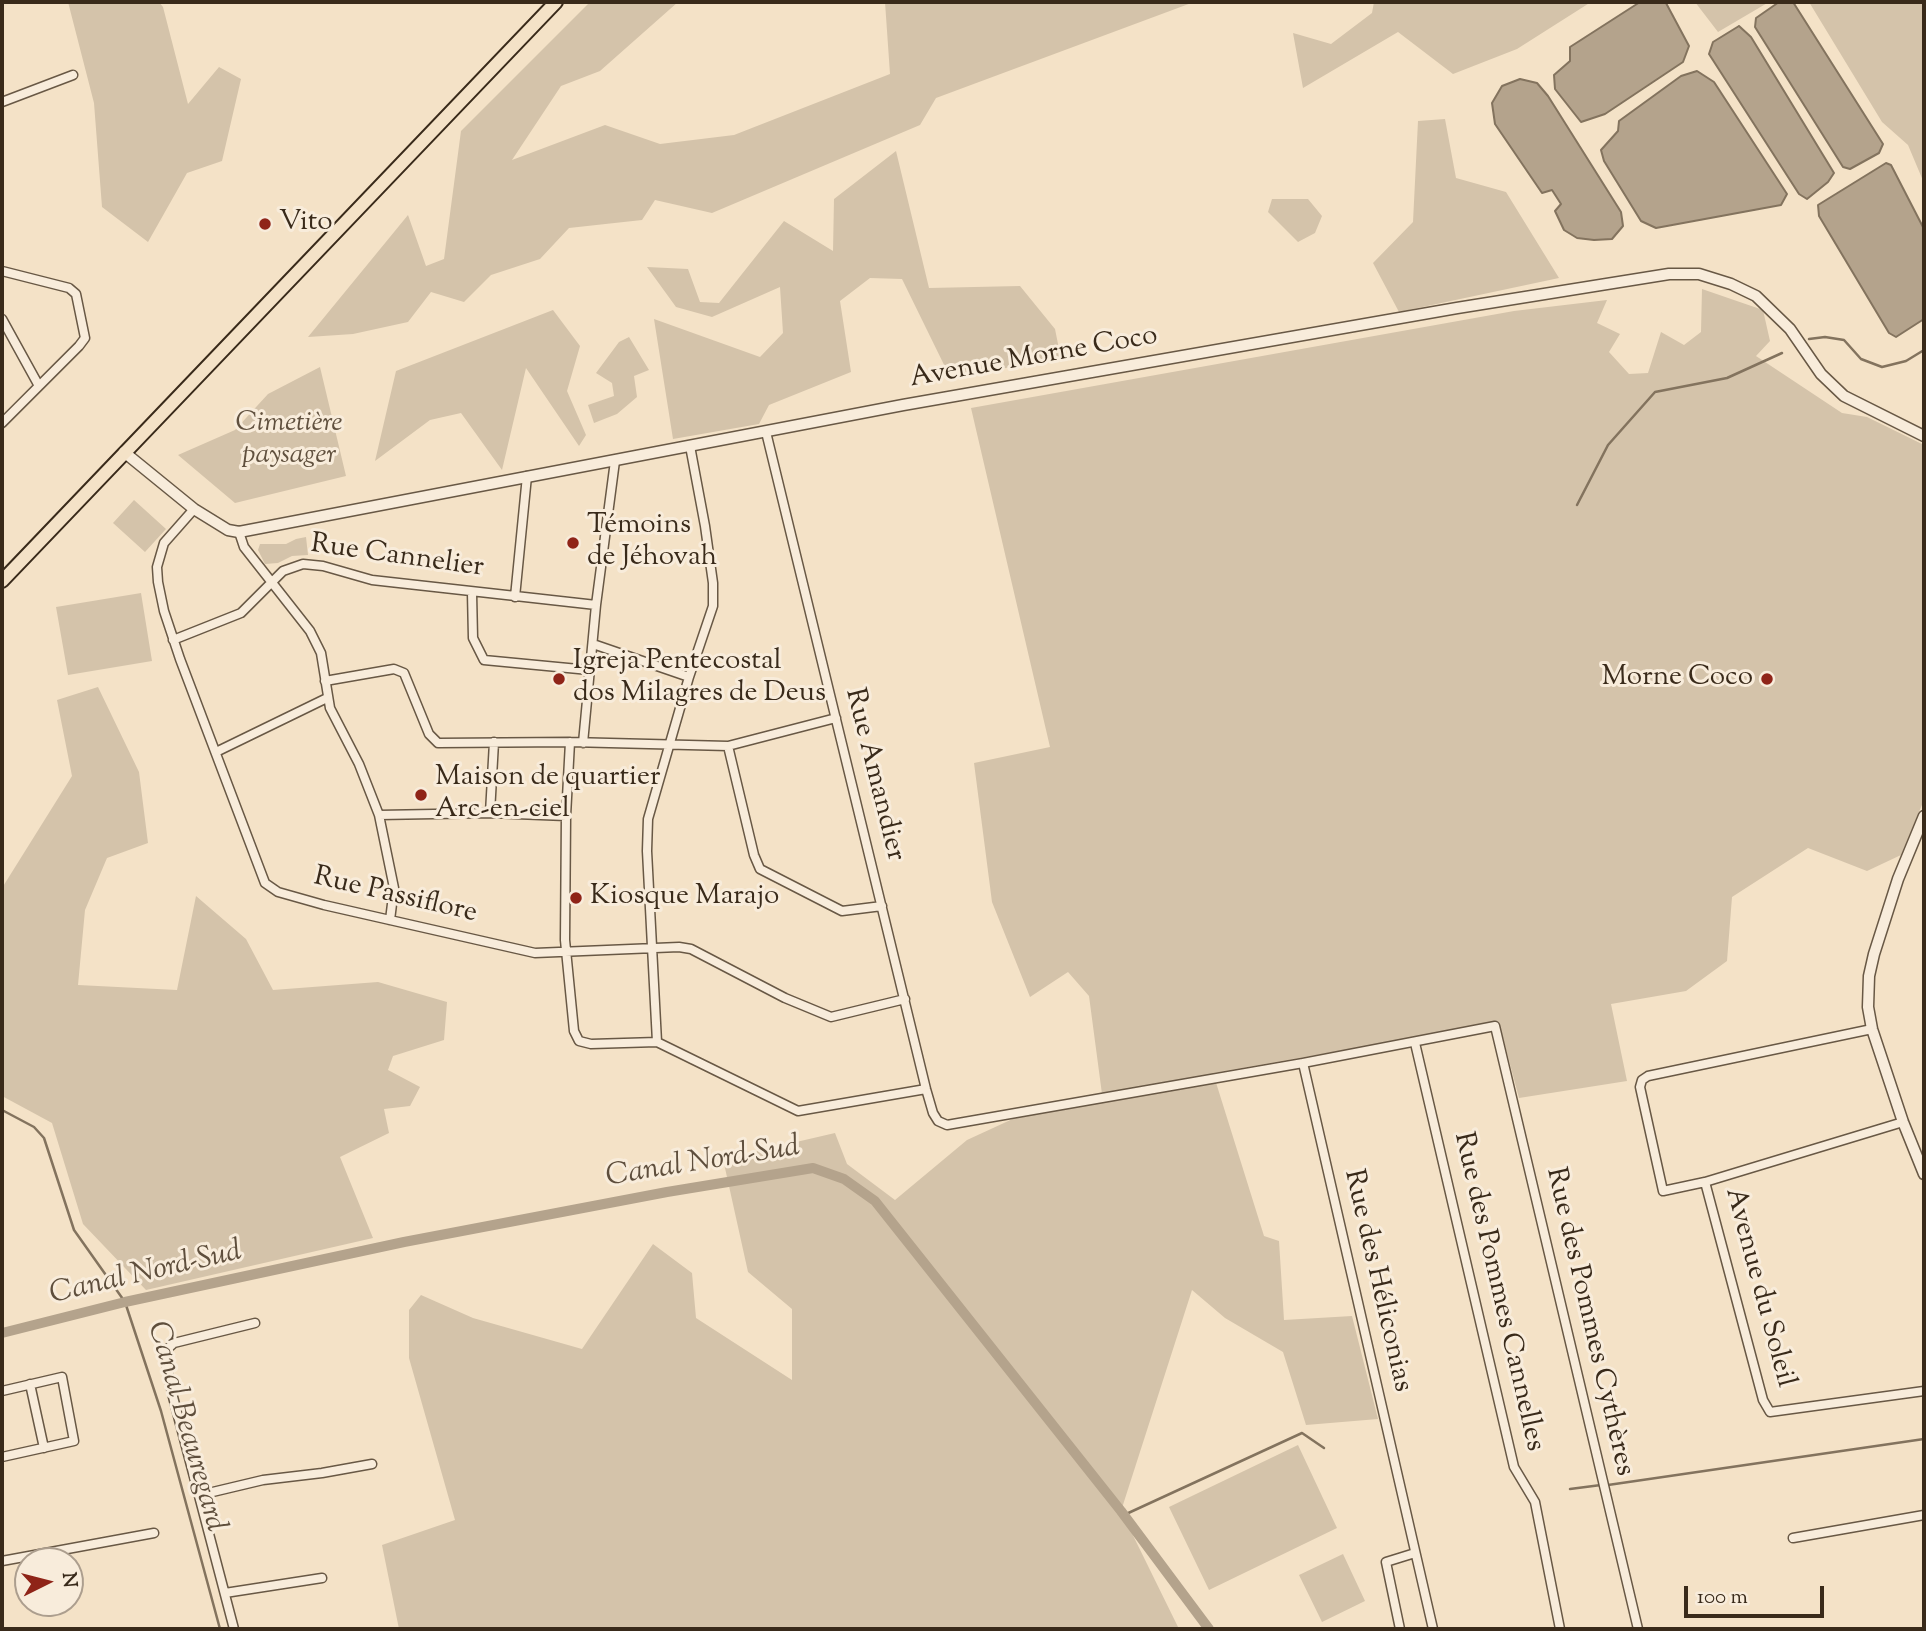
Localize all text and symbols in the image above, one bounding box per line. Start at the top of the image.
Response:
place label: Vito [279,207,333,241]
marker: Vito [257,216,273,232]
street label: Avenue Morne Coco [907,321,1161,397]
park label: Cimetière paysager [235,408,343,474]
place label: Témoins de Jéhovah [587,510,717,576]
street label: Rue Cannelier [308,529,486,587]
marker: Témoins de Jéhovah [565,535,581,551]
place label: Igreja Pentecostal dos Milagres de Deus [573,646,826,712]
place label: Morne Coco [1602,662,1753,696]
marker: Igreja Pentecostal dos Milagres de Deus [551,671,567,687]
marker: Morne Coco [1759,671,1775,687]
street label: Rue Amandier [835,685,911,865]
place label: Maison de quartier Arc-en-ciel [435,762,660,828]
marker: Maison de quartier Arc-en-ciel [413,787,429,803]
street label: Rue Passiflore [310,862,480,932]
place label: Kiosque Marajo [590,881,779,915]
marker: Kiosque Marajo [568,890,584,906]
street label: Rue des Pommes Cannelles [1444,1129,1550,1455]
water label: Canal Nord-Sud [604,1131,802,1197]
street label: Rue des Pommes Cythères [1536,1165,1640,1479]
street label: Rue des Héliconias [1334,1167,1418,1395]
street label: Avenue du Soleil [1715,1184,1801,1392]
water label: Canal Nord-Sud [47,1235,245,1315]
water label: Canal Beauregard [137,1318,231,1536]
north arrow [14,1547,84,1617]
text: N [54,1571,83,1589]
scale bar [1688,1572,1828,1616]
text: 100 m [1697,1583,1748,1613]

